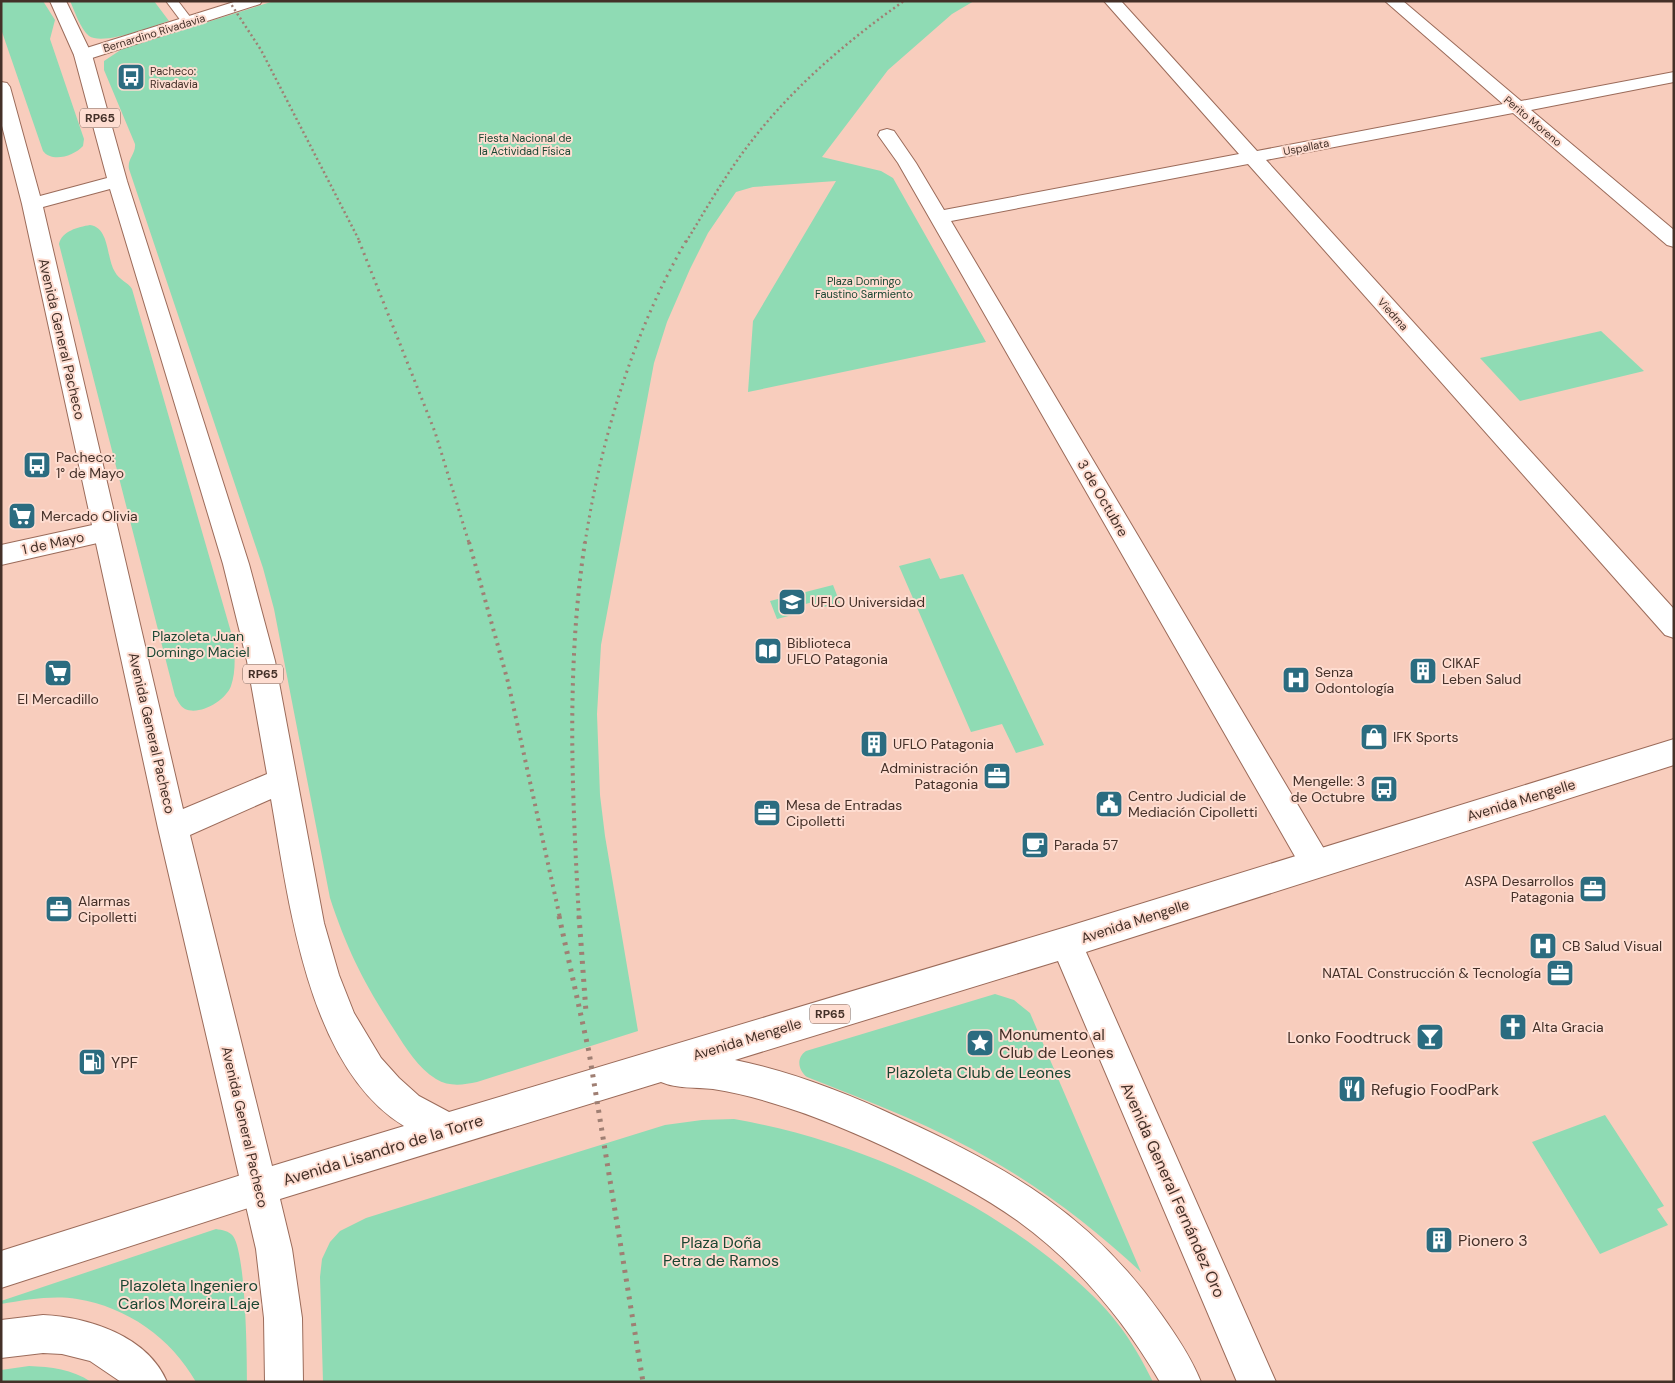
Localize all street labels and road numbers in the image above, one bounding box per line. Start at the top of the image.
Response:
street label: Bernardino Rivadavia [101,11,207,55]
street label: Perito Moreno [1501,93,1565,149]
road number: RP65 [80,109,120,128]
street label: Uspallata [1282,136,1330,158]
street label: Avenida General Pacheco [35,257,89,421]
street label: Viedma [1375,295,1411,333]
street label: 3 de Octubre [1074,456,1132,540]
street label: 1 de Mayo [20,528,86,558]
street label: Avenida General Pacheco [125,651,179,815]
road number: RP65 [243,664,283,684]
street label: Avenida Mengelle [1465,775,1577,825]
street label: Avenida Mengelle [1079,895,1191,947]
road number: RP65 [810,1004,850,1024]
street label: Avenida Mengelle [691,1014,803,1064]
street label: Avenida General Pacheco [218,1045,272,1209]
street label: Avenida General Fernández Oro [1116,1079,1230,1301]
street label: Avenida Lisandro de la Torre [280,1110,486,1190]

